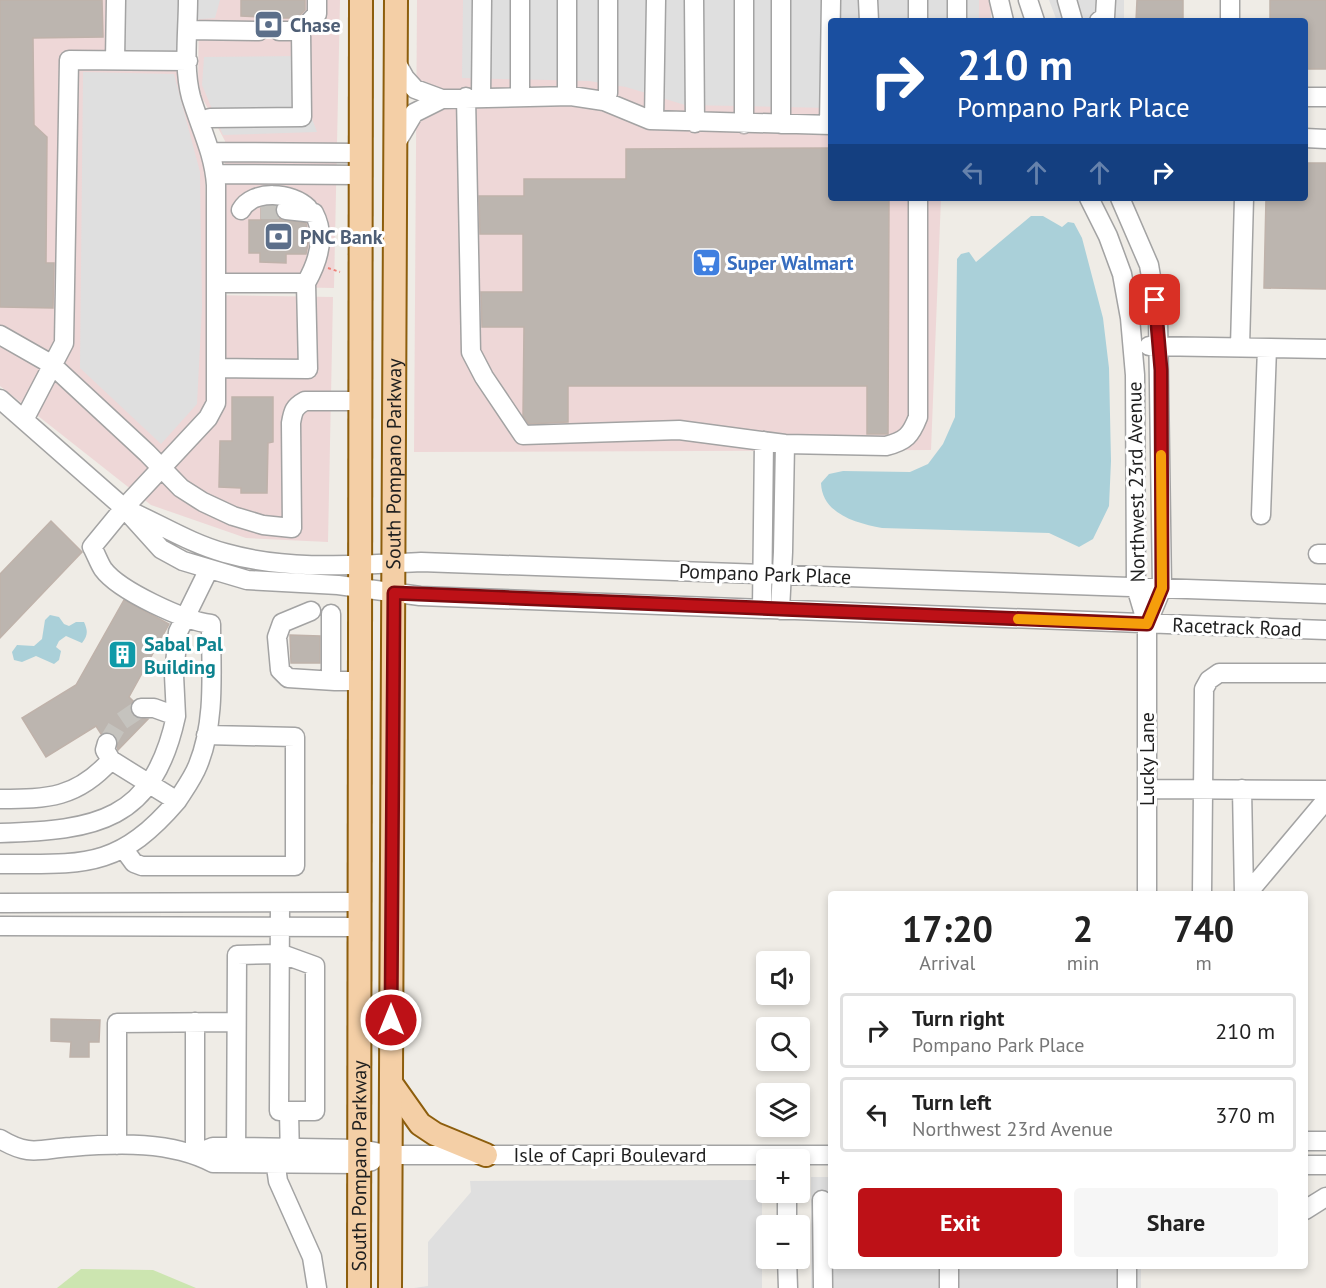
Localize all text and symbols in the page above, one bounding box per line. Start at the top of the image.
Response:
bank icon: Chase [253,9,285,41]
place label: Chase [290,12,341,38]
text: 210 m [957,37,1073,92]
icon: right [858,42,936,120]
text: Pompano Park Place [957,90,1190,124]
icon: left [957,156,990,189]
icon: ahead [1020,156,1053,189]
icon: ahead [1083,156,1116,189]
icon: right [1146,156,1179,189]
bank icon: PNC Bank [263,221,295,253]
place label: PNC Bank [300,224,383,250]
supermarket icon: Super Walmart [690,247,722,279]
place label: Super Walmart [727,250,854,276]
pin [1129,274,1180,325]
icon: arrive [1138,283,1171,316]
street label: South Pompano Parkway [380,358,407,570]
street label: Northwest 23rd Avenue [1121,381,1151,583]
street label: Pompano Park Place [678,558,852,590]
street label: Racetrack Road [1172,612,1302,642]
place label: Sabal Pal Building [144,631,223,680]
building icon: Sabal Pal Building [107,639,139,671]
street label: Lucky Lane [1134,712,1160,806]
text: 17:20 [902,905,993,952]
text: 2 [1073,905,1093,952]
text: 740 [1173,905,1234,952]
text: Arrival [919,950,975,976]
text: min [1067,950,1099,976]
text: m [1196,950,1212,976]
map controls [756,951,810,1269]
button: sound [756,951,810,1005]
position arrow [359,988,423,1052]
text: Turn right [912,1004,1004,1032]
icon: right [861,1014,894,1047]
button: search [756,1017,810,1071]
text: 210 m [1215,1017,1275,1045]
text: Pompano Park Place [912,1032,1084,1058]
street label: South Pompano Parkway [346,1060,372,1272]
button: layers [756,1083,810,1137]
text: Turn left [912,1088,992,1116]
icon: left [861,1098,894,1131]
text: 370 m [1215,1101,1275,1129]
text: Northwest 23rd Avenue [912,1116,1113,1142]
street label: Isle of Capri Boulevard [514,1142,706,1168]
button: + [756,1149,810,1203]
button: Exit [858,1188,1062,1257]
button: Share [1074,1188,1278,1257]
button: − [756,1215,810,1269]

